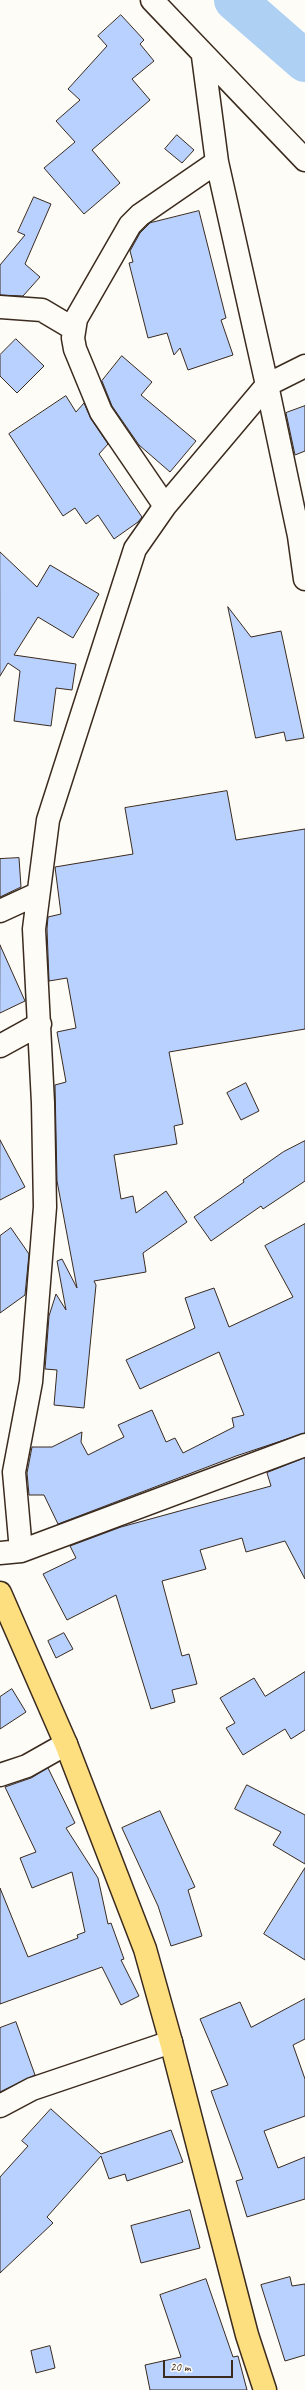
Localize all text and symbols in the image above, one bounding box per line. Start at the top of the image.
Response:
scale bar [165,2352,235,2378]
text: 20 m [170,2359,190,2375]

